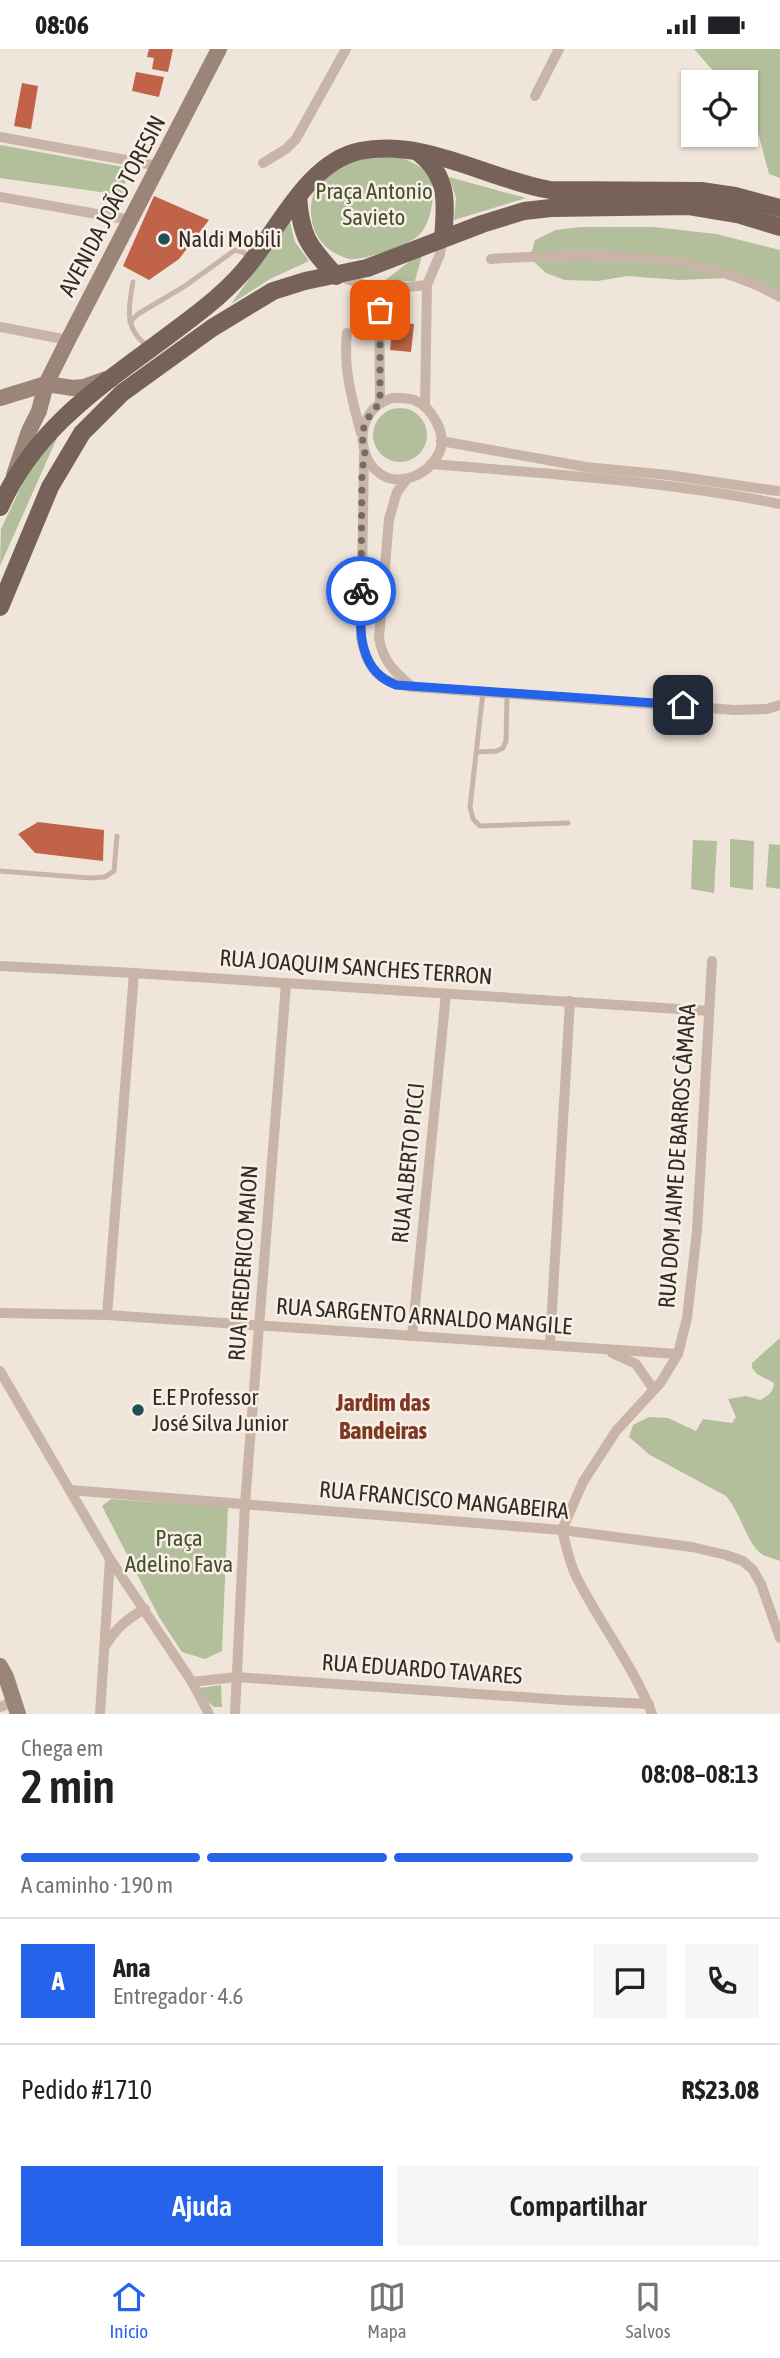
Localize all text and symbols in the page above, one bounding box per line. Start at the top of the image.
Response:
text: 08:06 [35,10,89,40]
map controls [681,70,758,147]
button: locate [681,70,758,147]
street label: AVENIDA JOÃO TORESIN [53,111,171,301]
park label: Praça Antonio Savieto [315,178,433,230]
place label: Naldi Mobili [178,226,281,252]
marker: Naldi Mobili [156,231,172,247]
pin [350,280,410,340]
icon: bag [361,291,399,329]
courier [326,556,396,626]
icon: bike [342,572,380,610]
pin [653,675,713,735]
icon: home [664,686,702,724]
street label: RUA JOAQUIM SANCHES TERRON [219,944,493,990]
street label: RUA DOM JAIME DE BARROS CÂMARA [653,1002,701,1309]
street label: RUA ALBERTO PICCI [387,1081,429,1245]
street label: RUA FREDERICO MAION [223,1164,263,1362]
street label: RUA SARGENTO ARNALDO MANGILE [275,1293,573,1339]
place label: E.E Professor José Silva Junior [152,1384,290,1436]
district label: Jardim das Bandeiras [335,1389,431,1444]
marker: E.E Professor José Silva Junior [130,1402,146,1418]
street label: RUA FRANCISCO MANGABEIRA [318,1476,571,1524]
park label: Praça Adelino Fava [125,1525,233,1577]
street label: RUA EDUARDO TAVARES [321,1649,523,1689]
text: Chega em [21,1735,103,1761]
text: 08:08–08:13 [641,1759,759,1789]
text: 2 min [21,1760,115,1813]
text: A caminho · 190 m [21,1872,173,1898]
button: chat [593,1944,667,2018]
button: phone [685,1944,759,2018]
text: Ana [113,1953,150,1983]
text: A [52,1966,64,1996]
text: Entregador · 4.6 [113,1983,243,2009]
text: Pedido #1710 [21,2075,152,2105]
text: R$23.08 [682,2075,759,2105]
button: Ajuda [21,2166,383,2246]
button: Compartilhar [397,2166,759,2246]
tab: Início [109,2278,148,2342]
tab: Mapa [367,2278,407,2342]
tab: Salvos [626,2278,670,2342]

